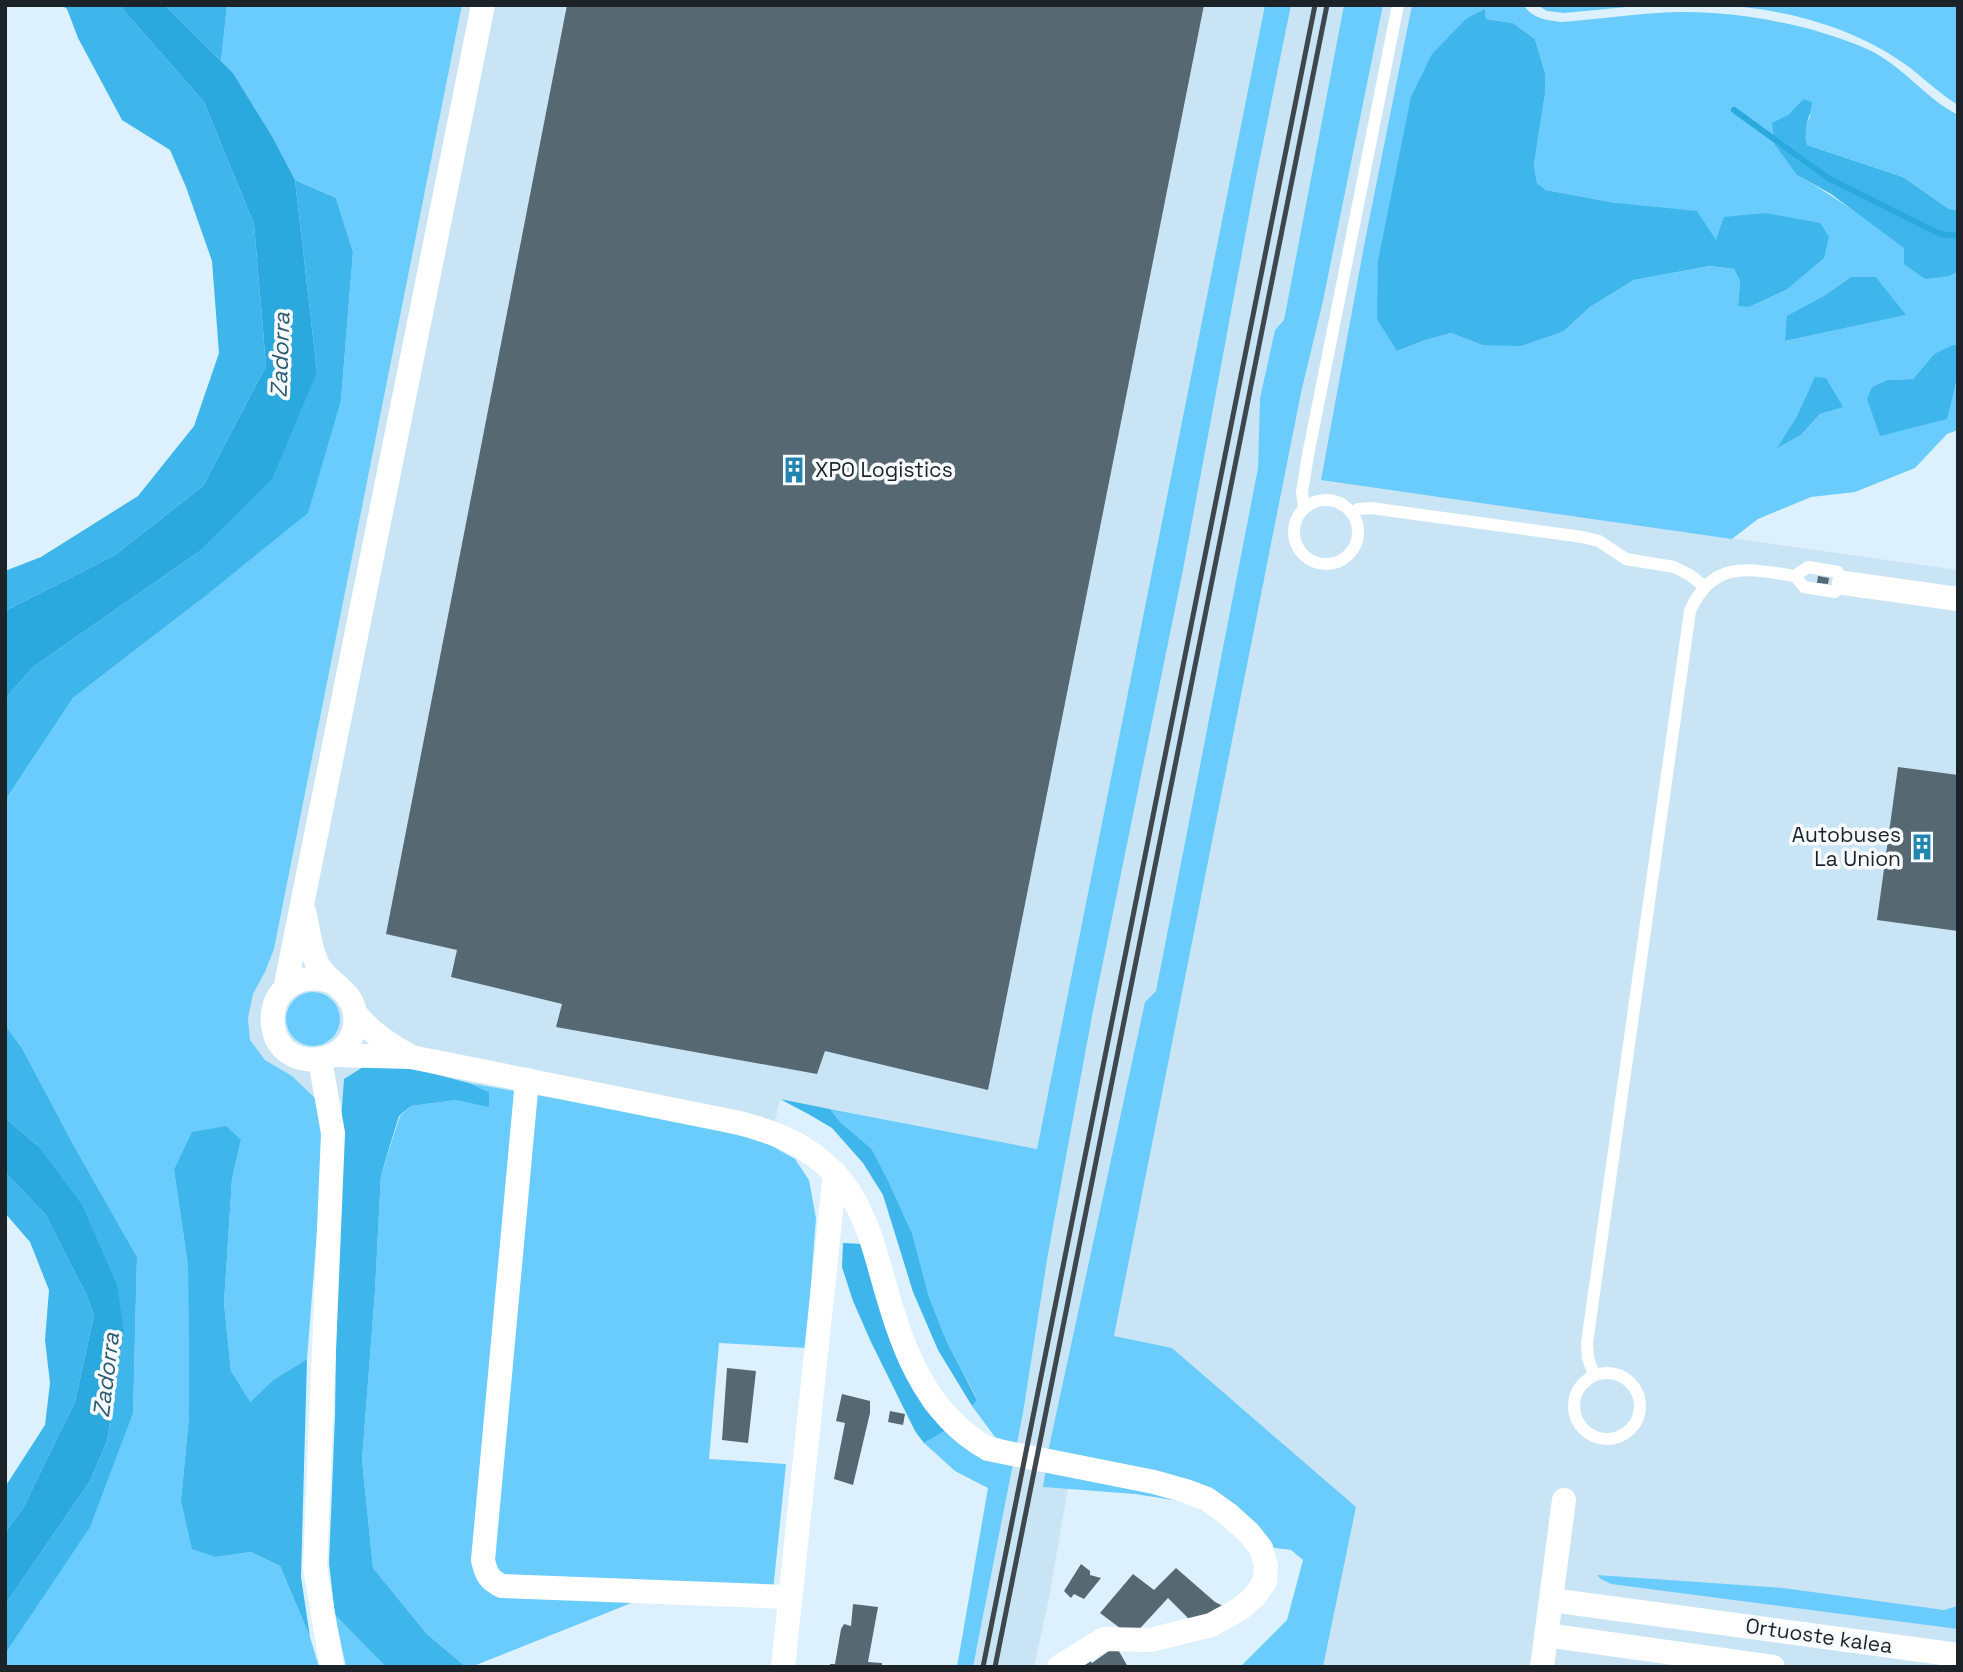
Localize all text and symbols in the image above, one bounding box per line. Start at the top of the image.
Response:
water label: Zadorra [264,311,297,398]
building icon: XPO Logistics [779,455,809,485]
place label: XPO Logistics [815,456,953,483]
place label: Autobuses La Union [1792,821,1901,872]
building icon: Autobuses La Union [1907,832,1937,862]
water label: Zadorra [86,1330,126,1419]
street label: Ortuoste kalea [1744,1612,1894,1659]

